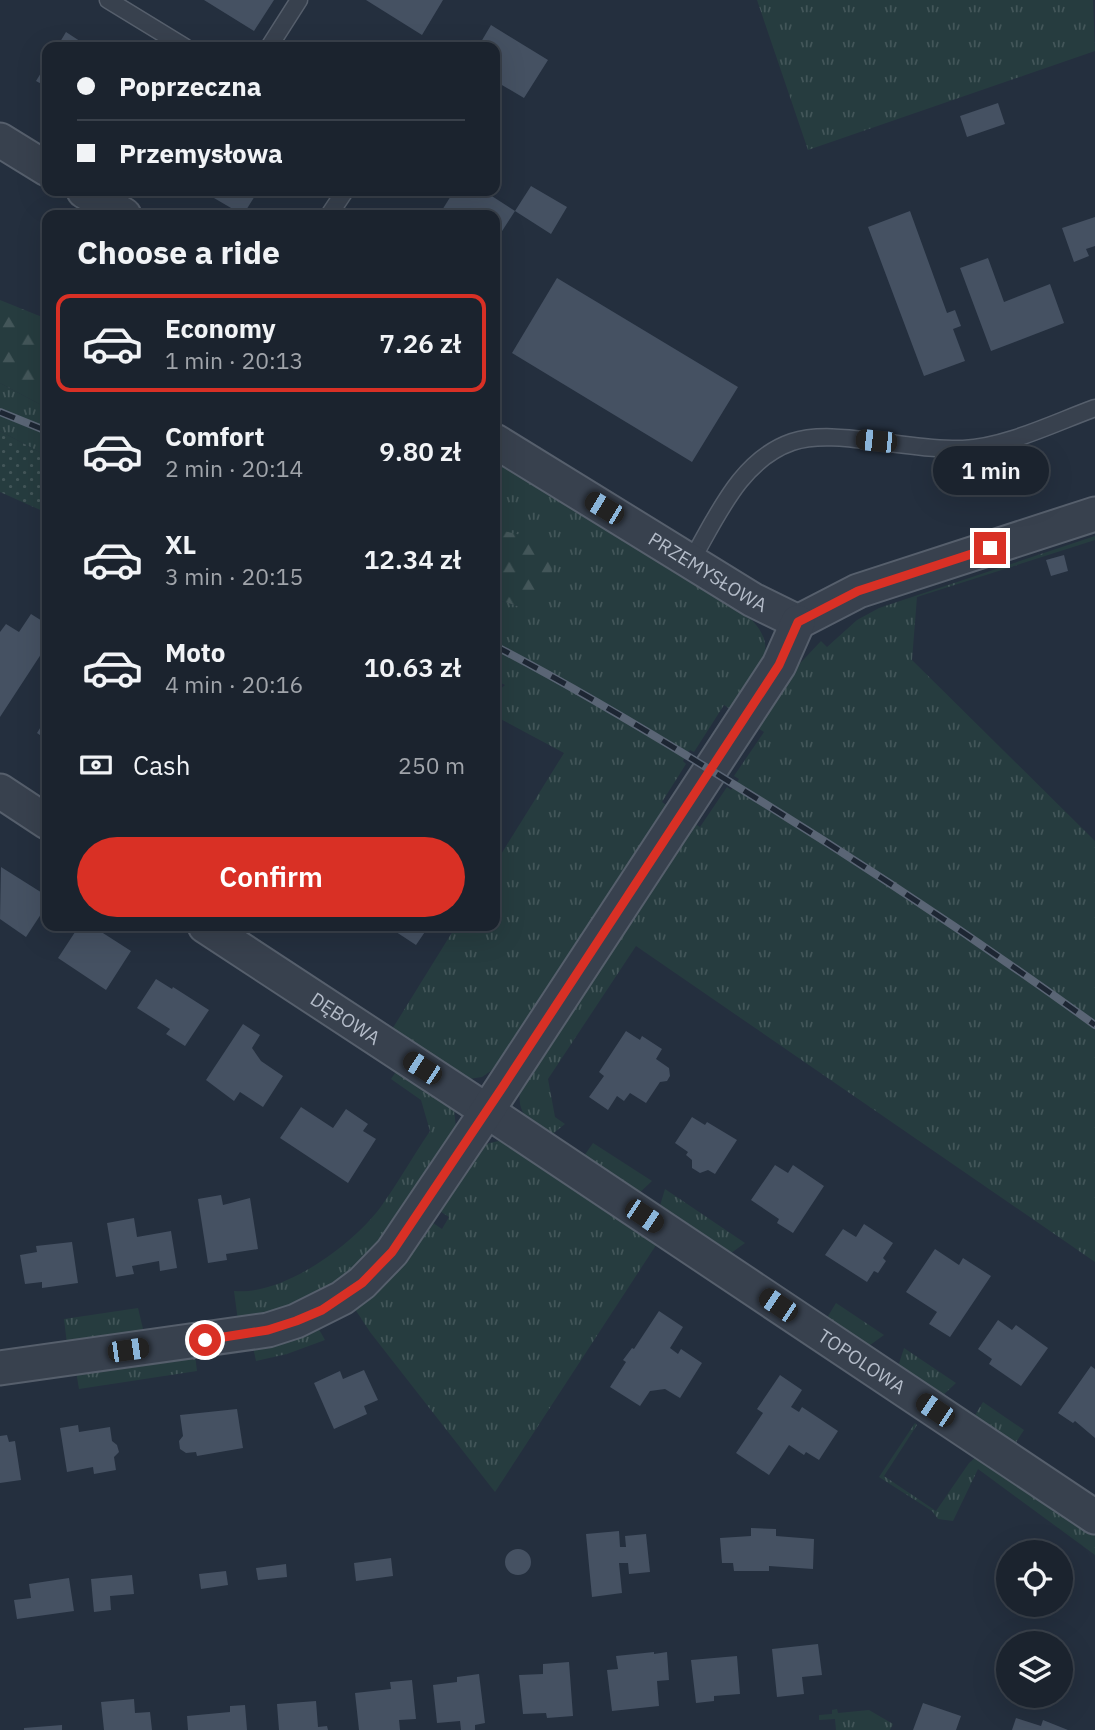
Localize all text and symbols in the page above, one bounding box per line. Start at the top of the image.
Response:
text: Poprzeczna [119,69,261,103]
text: Przemysłowa [119,136,283,170]
text: Choose a ride [77,231,280,273]
text: Economy [165,311,276,345]
icon: car [81,312,144,375]
text: 7.26 zł [379,326,461,360]
text: 1 min · 20:13 [165,345,303,375]
text: Comfort [165,419,264,453]
icon: car [81,420,144,483]
car [855,428,898,454]
text: 9.80 zł [379,434,461,468]
callout: 1 min [932,447,1048,496]
text: 2 min · 20:14 [165,453,303,483]
text: 1 min [961,455,1021,485]
car [581,488,628,528]
text: XL [165,527,196,561]
street label: PRZEMYSŁOWA [644,527,771,617]
icon: car [81,528,144,591]
route end [974,532,1006,564]
text: 12.34 zł [364,542,461,576]
text: 3 min · 20:15 [165,561,303,591]
text: Moto [165,635,225,669]
icon: car [81,636,144,699]
text: 10.63 zł [364,650,461,684]
text: 4 min · 20:16 [165,669,303,699]
icon: cash [77,746,115,784]
text: Cash [133,748,190,782]
text: 250 m [398,750,465,780]
button: Confirm [77,837,465,917]
street label: DĘBOWA [306,987,385,1050]
car [399,1048,446,1088]
car [621,1196,668,1236]
car [755,1285,802,1325]
street label: TOPOLOWA [813,1323,910,1399]
route start [189,1324,221,1356]
car [106,1337,151,1363]
car [912,1390,959,1430]
map controls [996,1540,1073,1708]
button: locate [996,1540,1073,1617]
button: layers [996,1631,1073,1708]

